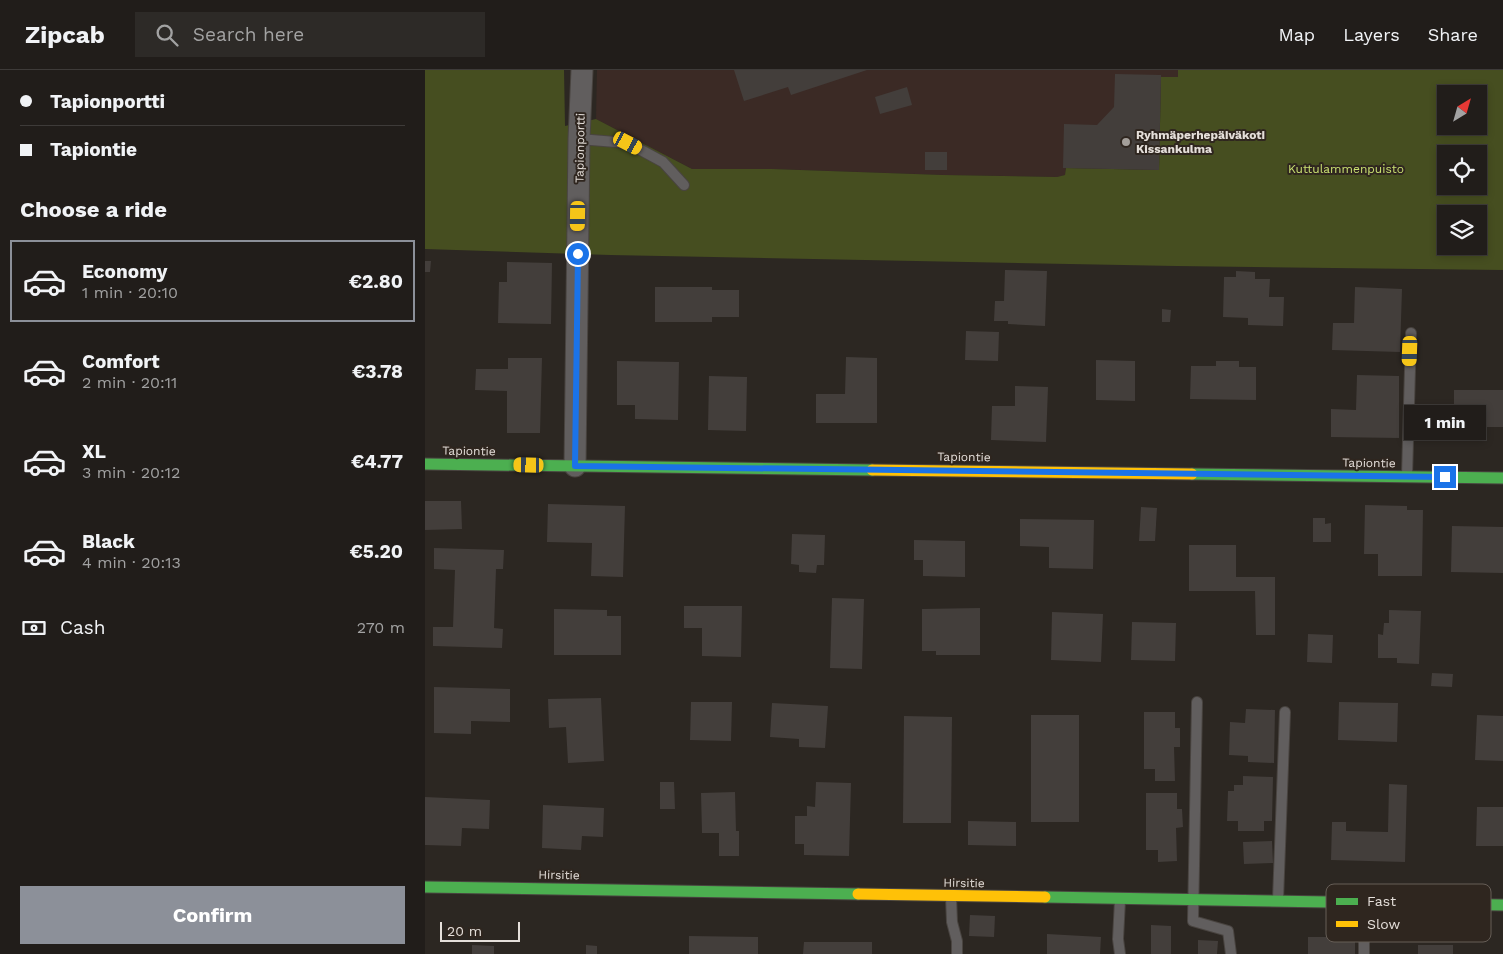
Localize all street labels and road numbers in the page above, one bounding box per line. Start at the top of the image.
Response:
street label: Tapionportti [572,113,588,183]
street label: Tapiontie [442,444,496,458]
street label: Tapiontie [937,450,991,464]
street label: Tapiontie [1342,456,1396,470]
street label: Hirsitie [538,868,580,882]
street label: Hirsitie [943,876,985,890]

